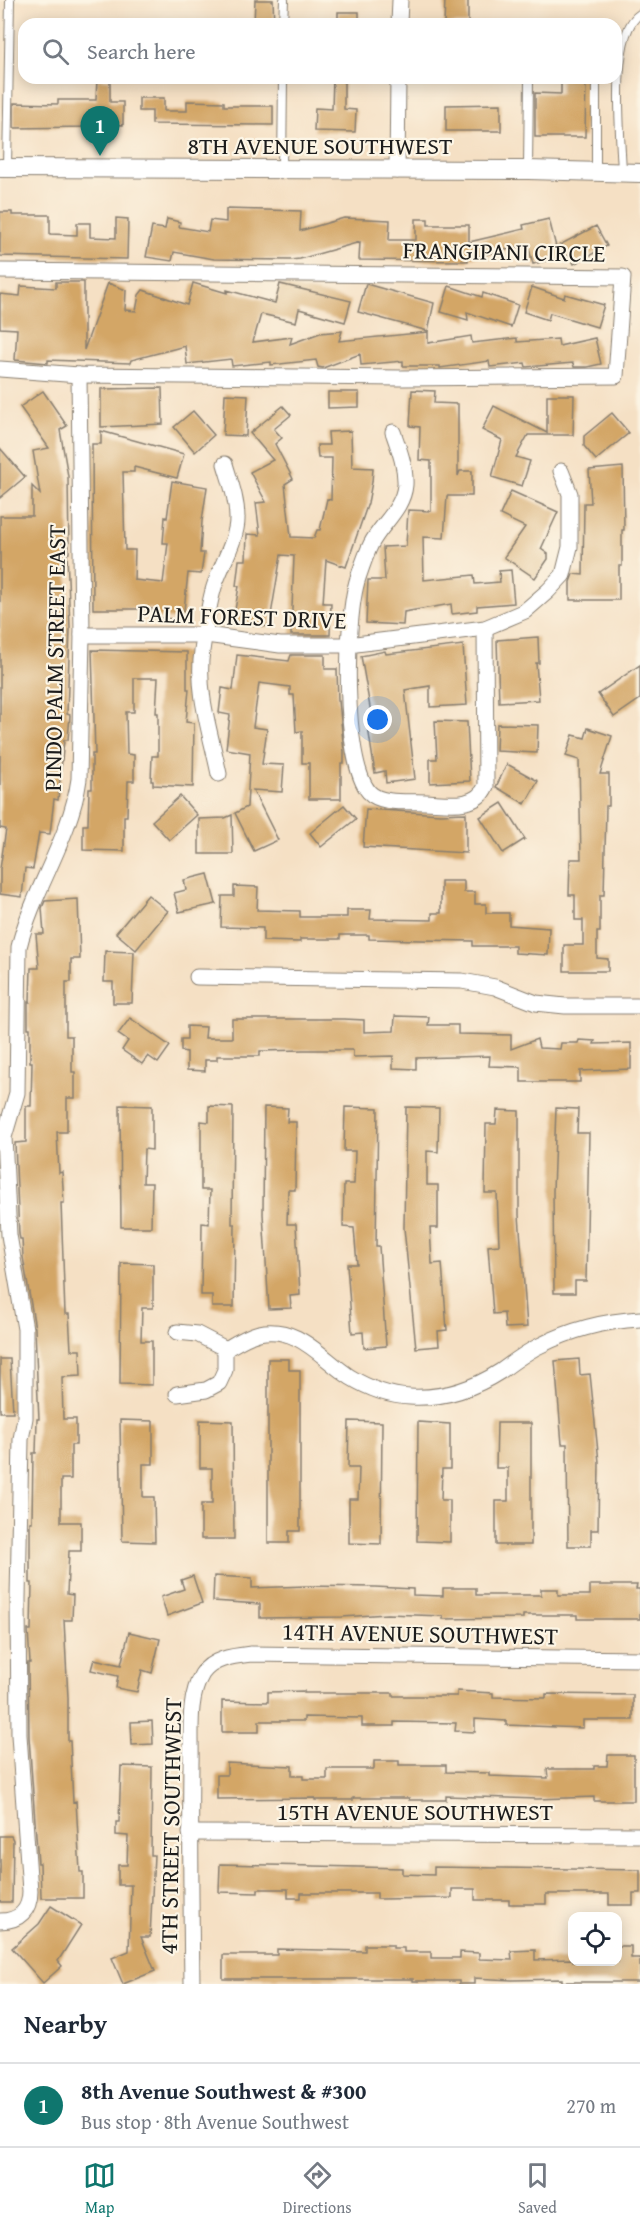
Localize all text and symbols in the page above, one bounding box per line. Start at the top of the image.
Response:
search box [18,18,622,84]
icon: search [39,35,72,68]
text: Search here [87,35,196,67]
pin: 1 [80,106,120,156]
street label: 8TH AVENUE SOUTHWEST [188,128,452,163]
street label: FRANGIPANI CIRCLE [402,232,606,271]
street label: PINDO PALM STREET EAST [35,524,74,792]
street label: PALM FOREST DRIVE [137,595,347,638]
your location [363,705,392,734]
street label: 14TH AVENUE SOUTHWEST [282,1614,559,1653]
street label: 4TH STREET SOUTHWEST [151,1697,190,1955]
street label: 15TH AVENUE SOUTHWEST [277,1794,553,1829]
map controls [568,1912,622,1966]
button: locate [568,1912,622,1966]
text: Nearby [24,2004,107,2043]
text: 8th Avenue Southwest & #300 [81,2075,366,2107]
text: 1 [38,2091,49,2120]
text: 270 m [566,2091,616,2120]
text: Bus stop · 8th Avenue Southwest [81,2107,349,2136]
tab: Map [83,2159,116,2219]
tab: Directions [283,2159,352,2219]
tab: Saved [518,2159,557,2219]

